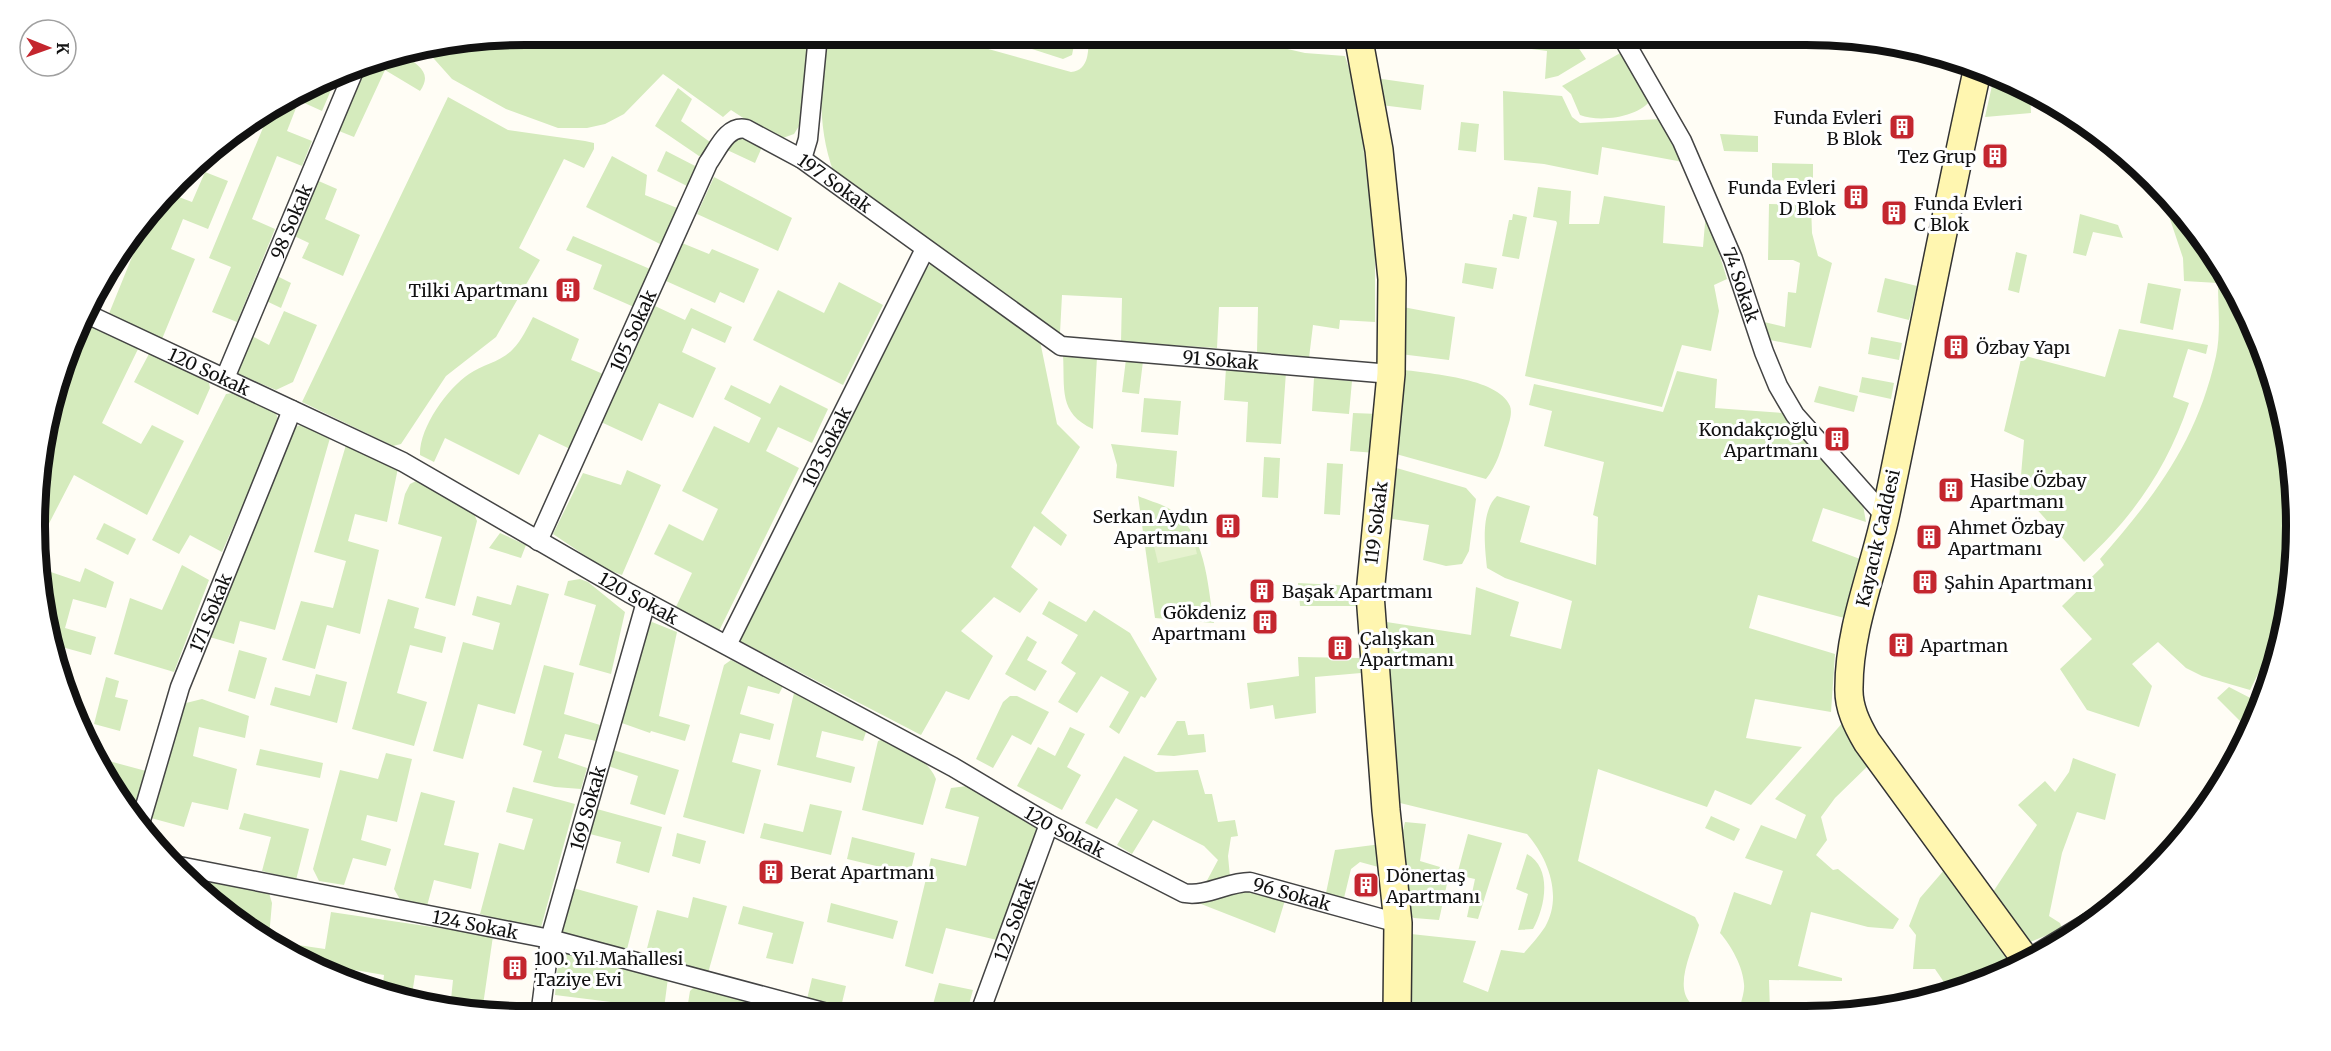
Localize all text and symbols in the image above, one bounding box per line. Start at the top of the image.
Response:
north arrow [18,18,78,78]
text: K [53,42,73,54]
place label: Funda Evleri B Blok [1773,106,1883,150]
building icon: Funda Evleri B Blok [1887,112,1917,142]
building icon: Tez Grup [1980,141,2010,171]
place label: Tez Grup [1898,145,1976,168]
street label: 197 Sokak [793,148,877,218]
place label: Funda Evleri D Blok [1727,176,1837,220]
street label: 98 Sokak [265,180,317,262]
building icon: Funda Evleri D Blok [1841,182,1871,212]
place label: Funda Evleri C Blok [1914,192,2023,236]
building icon: Funda Evleri C Blok [1879,198,1909,228]
street label: 74 Sokak [1718,244,1765,326]
building icon: Tilki Apartmanı [553,275,583,305]
place label: Tilki Apartmanı [408,279,548,302]
street label: 105 Sokak [604,285,661,375]
building icon: Özbay Yapı [1941,332,1971,362]
place label: Özbay Yapı [1976,336,2070,359]
street label: 120 Sokak [165,342,254,401]
street label: 91 Sokak [1182,345,1260,374]
street label: 103 Sokak [797,402,856,490]
place label: Kondakçıoğlu Apartmanı [1699,418,1818,462]
building icon: Kondakçıoğlu Apartmanı [1822,424,1852,454]
street label: Kayacık Caddesi [1851,467,1905,609]
place label: Hasibe Özbay Apartmanı [1969,469,2087,513]
building icon: Hasibe Özbay Apartmanı [1936,475,1966,505]
street label: 119 Sokak [1359,479,1393,566]
place label: Serkan Aydın Apartmanı [1092,505,1208,549]
building icon: Serkan Aydın Apartmanı [1213,511,1243,541]
place label: Ahmet Özbay Apartmanı [1947,516,2065,560]
building icon: Ahmet Özbay Apartmanı [1914,522,1944,552]
street label: 120 Sokak [595,566,683,629]
building icon: Şahin Apartmanı [1910,567,1940,597]
street label: 171 Sokak [184,569,237,655]
place label: Şahin Apartmanı [1944,571,2093,594]
building icon: Başak Apartmanı [1247,576,1277,606]
place label: Başak Apartmanı [1282,580,1433,603]
place label: Gökdeniz Apartmanı [1151,601,1246,645]
building icon: Gökdeniz Apartmanı [1250,607,1280,637]
place label: Çalışkan Apartmanı [1359,627,1454,671]
building icon: Apartman [1886,630,1916,660]
building icon: Çalışkan Apartmanı [1325,633,1355,663]
place label: Apartman [1919,634,2008,657]
street label: 169 Sokak [564,762,610,853]
street label: 120 Sokak [1020,801,1109,862]
building icon: Berat Apartmanı [756,857,786,887]
place label: Berat Apartmanı [790,861,935,884]
place label: Dönertaş Apartmanı [1385,864,1480,908]
building icon: Dönertaş Apartmanı [1351,870,1381,900]
street label: 96 Sokak [1250,872,1334,915]
street label: 122 Sokak [988,874,1040,964]
street label: 124 Sokak [430,905,521,944]
place label: 100. Yıl Mahallesi Taziye Evi [534,947,684,991]
building icon: 100. Yıl Mahallesi Taziye Evi [500,953,530,983]

